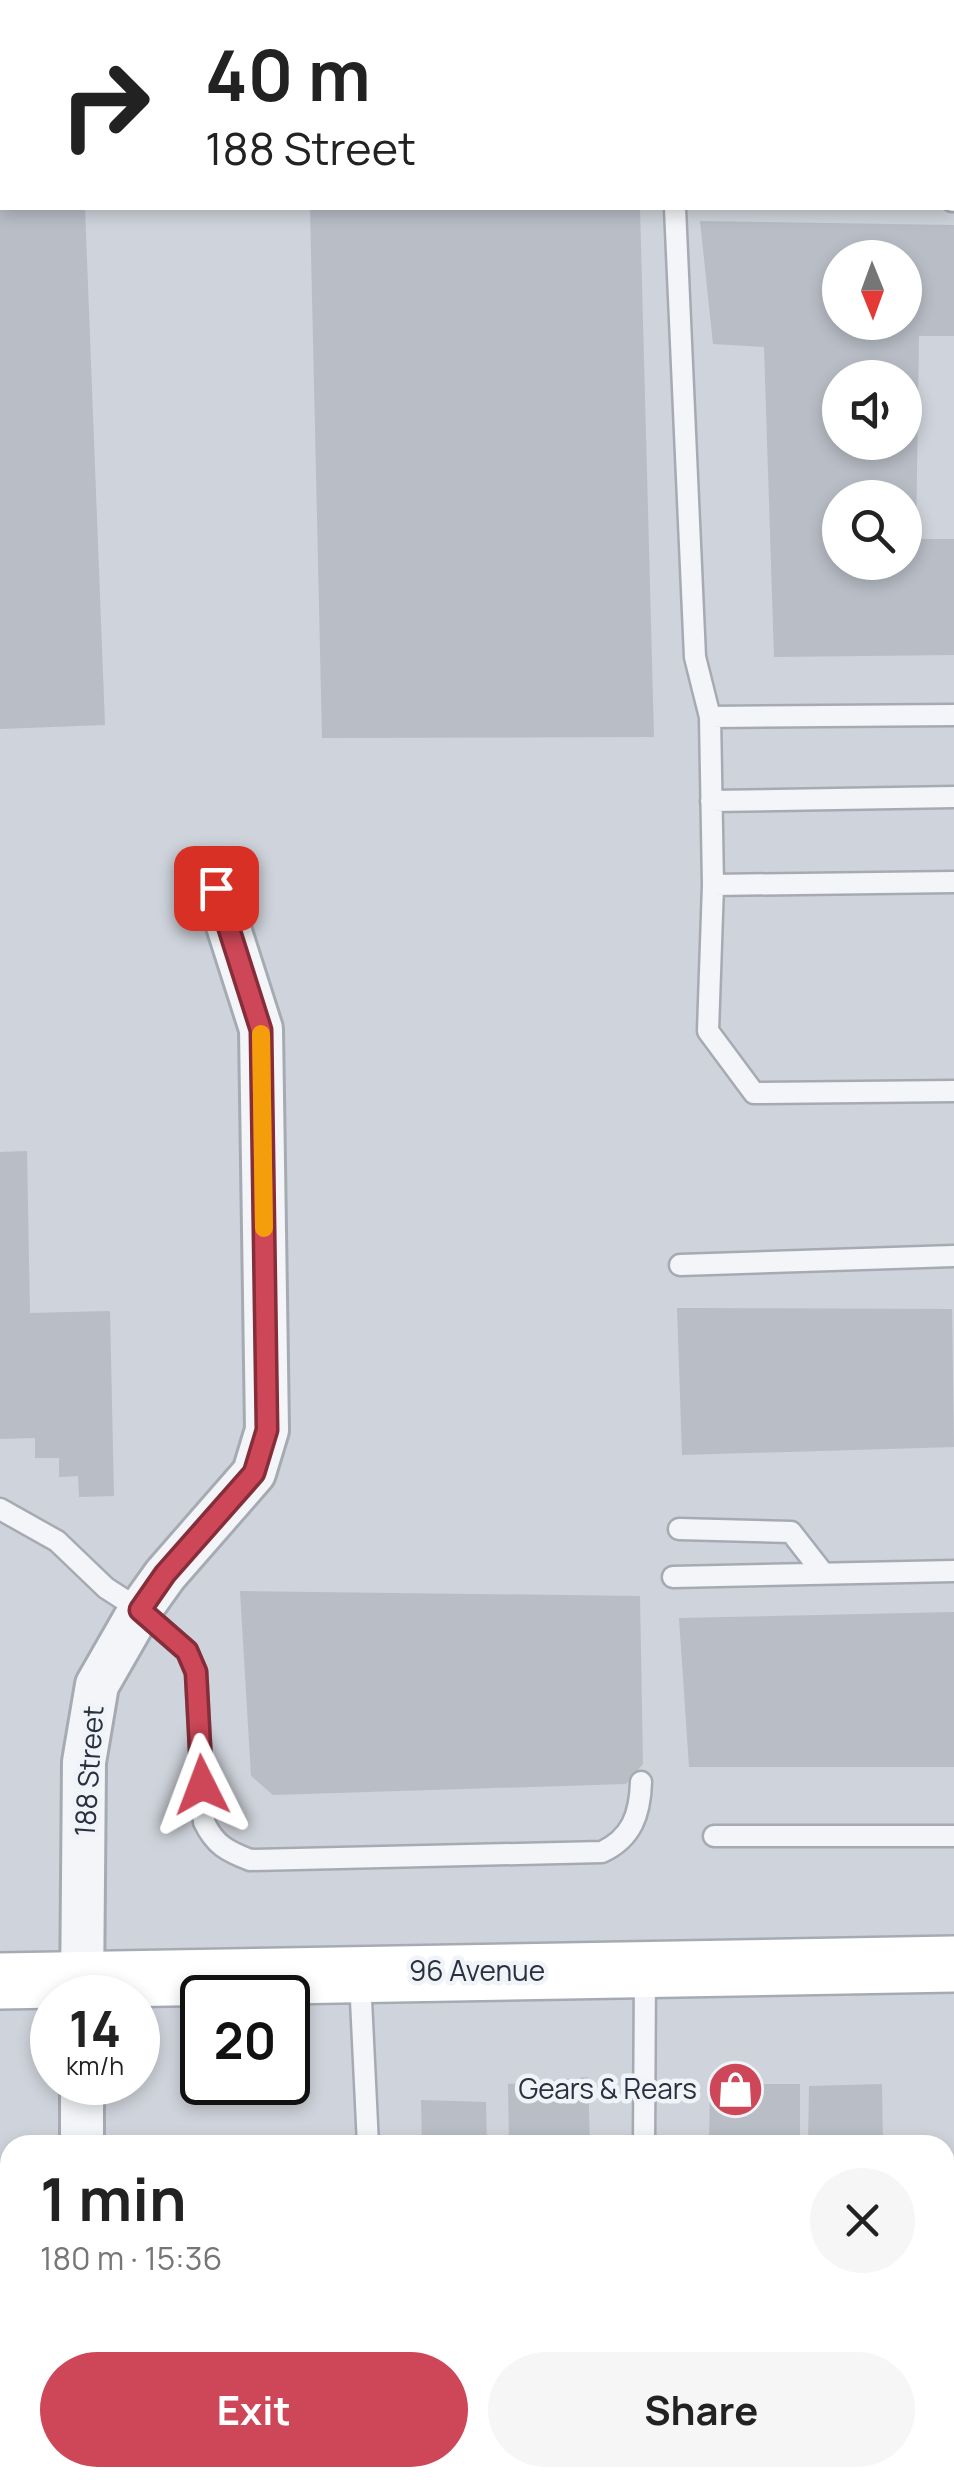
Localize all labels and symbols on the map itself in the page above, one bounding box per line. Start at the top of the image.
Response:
north arrow [822,240,922,340]
pin [174,846,259,931]
street label: 188 Street [64,1704,112,1838]
position arrow [150,1733,254,1837]
street label: 96 Avenue [409,1951,545,1989]
speed limit sign: 20 [180,1975,310,2105]
shop icon: Gears & Rears [706,2059,766,2119]
place label: Gears & Rears [518,2069,697,2107]

